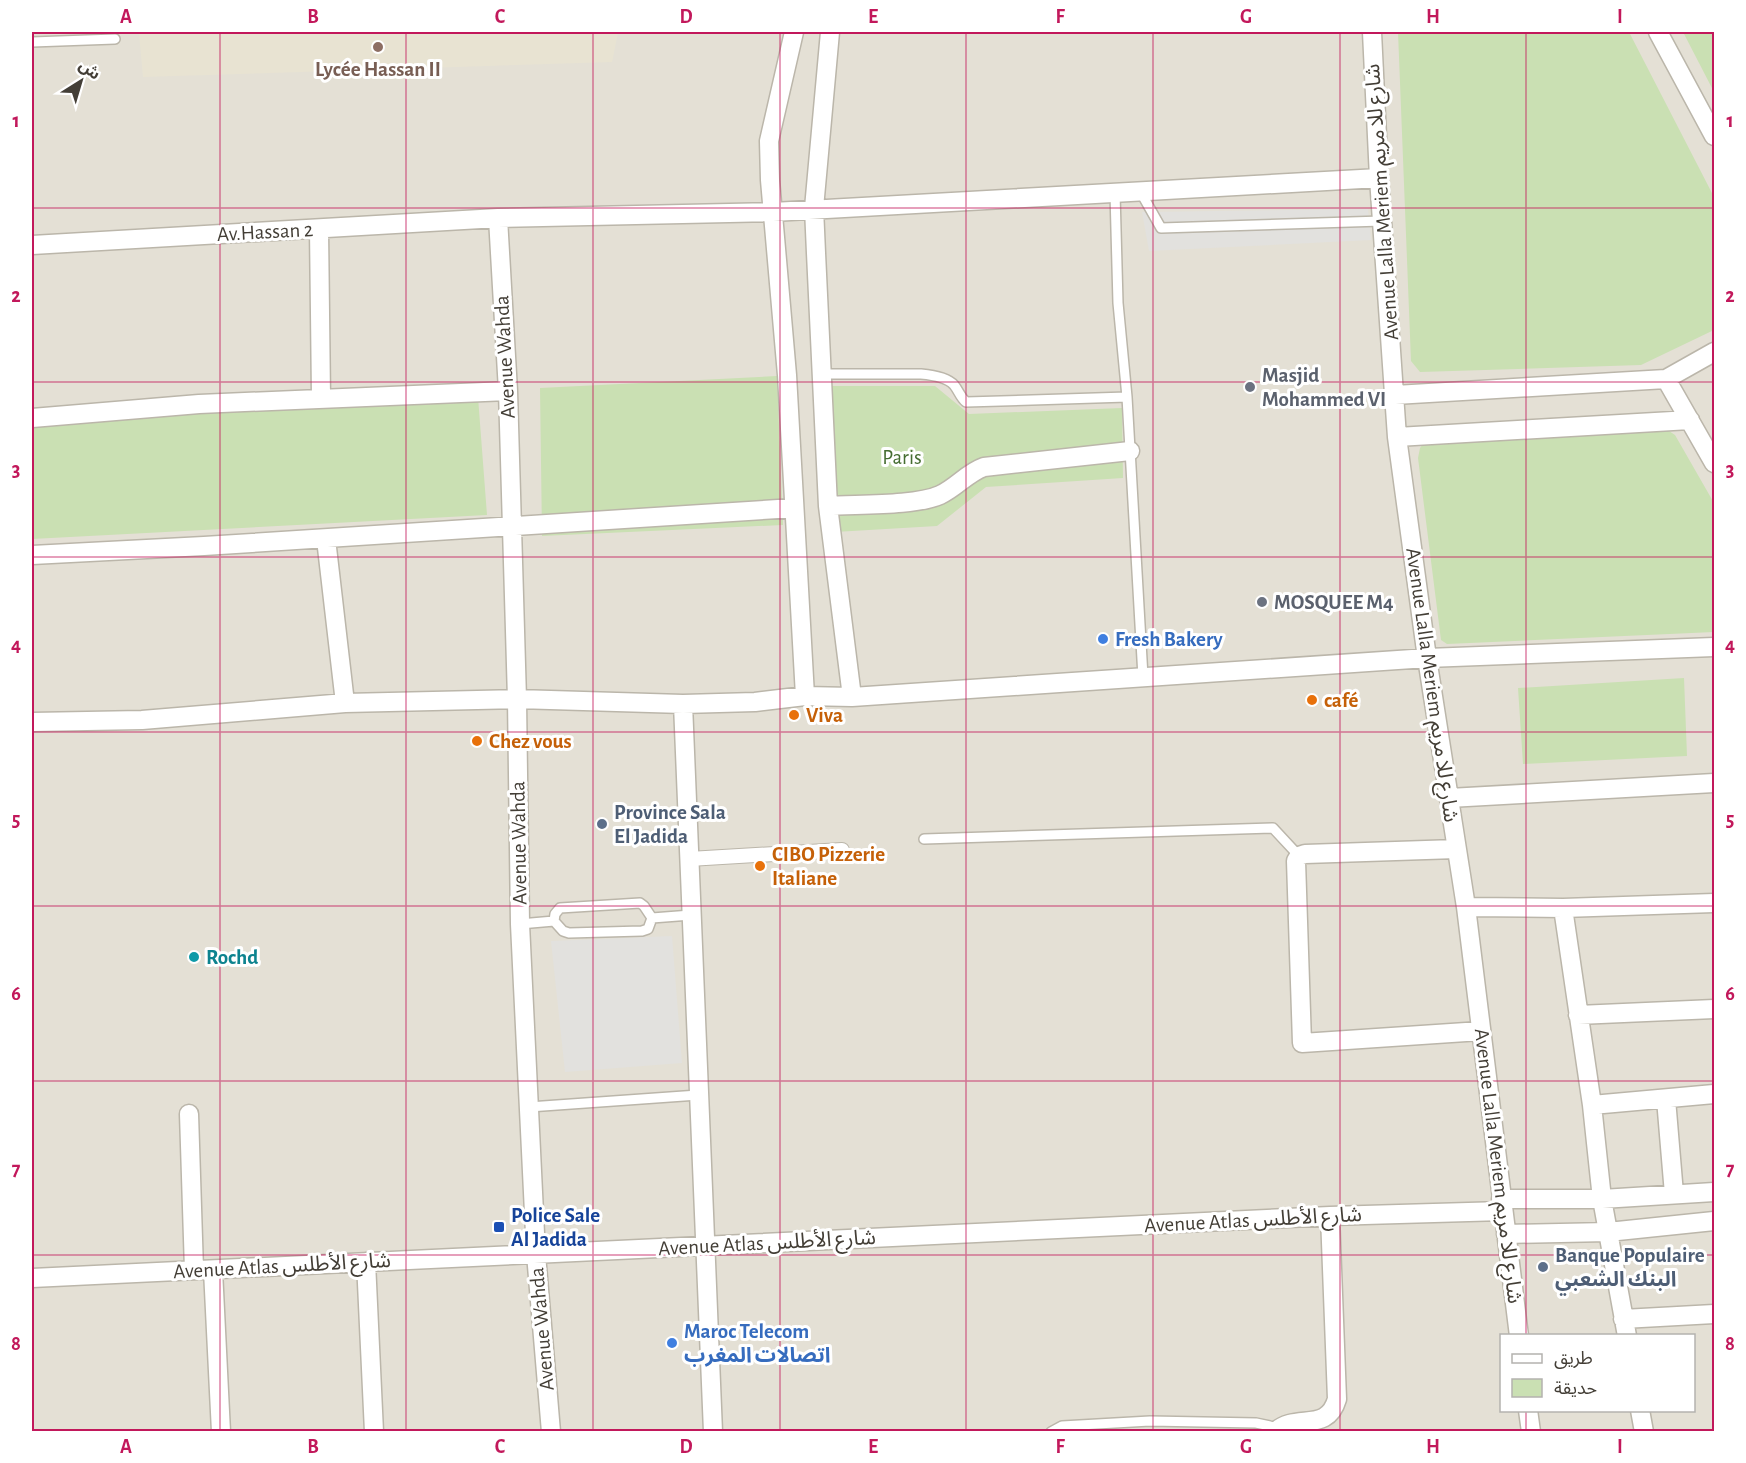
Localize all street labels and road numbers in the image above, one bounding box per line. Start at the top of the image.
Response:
street label: Avenue Lalla Meriem شارع للا مريم [1362,63,1406,341]
street label: Av.Hassan 2 [216,219,314,245]
street label: Avenue Wahda [491,294,519,419]
street label: Avenue Lalla Meriem شارع للا مريم [1398,546,1462,824]
street label: Avenue Wahda [507,781,531,905]
street label: Avenue Lalla Meriem شارع للا مريم [1467,1027,1525,1305]
street label: Avenue Atlas شارع الأطلس [1144,1203,1363,1240]
street label: Avenue Atlas شارع الأطلس [658,1226,877,1263]
street label: Avenue Atlas شارع الأطلس [173,1249,392,1286]
street label: Avenue Wahda [526,1266,558,1391]

